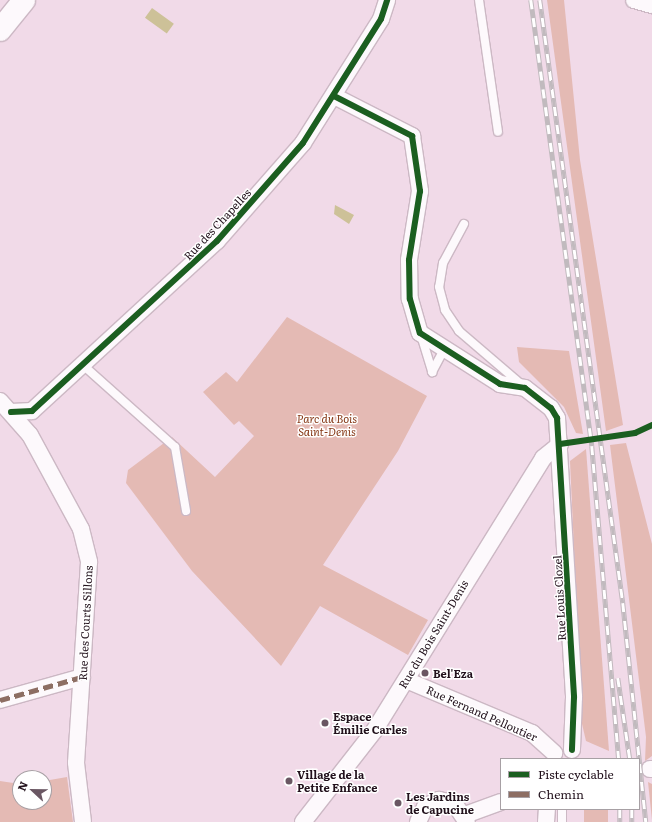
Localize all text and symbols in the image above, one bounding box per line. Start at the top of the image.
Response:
street label: Rue des Chapelles [181,186,253,262]
park label: Parc du Bois Saint-Denis [297,412,357,438]
street label: Rue Louis Clozel [550,555,568,641]
street label: Rue des Courts Sillons [75,565,95,681]
street label: Rue du Bois Saint-Denis [395,577,471,691]
place label: Bel'Eza [433,666,473,680]
marker: Bel'Eza [420,668,430,678]
street label: Rue Fernand Pelloutier [424,683,540,743]
place label: Espace Émilie Carles [333,710,407,736]
marker: Espace Émilie Carles [320,718,330,728]
legend [500,758,640,810]
text: Piste cyclable [538,765,614,783]
place label: Village de la Petite Enfance [297,768,377,794]
north arrow [12,770,52,810]
marker: Village de la Petite Enfance [284,776,294,786]
text: N [13,779,31,793]
text: Chemin [538,785,584,803]
place label: Les Jardins de Capucine [406,790,474,816]
marker: Les Jardins de Capucine [393,798,403,808]

